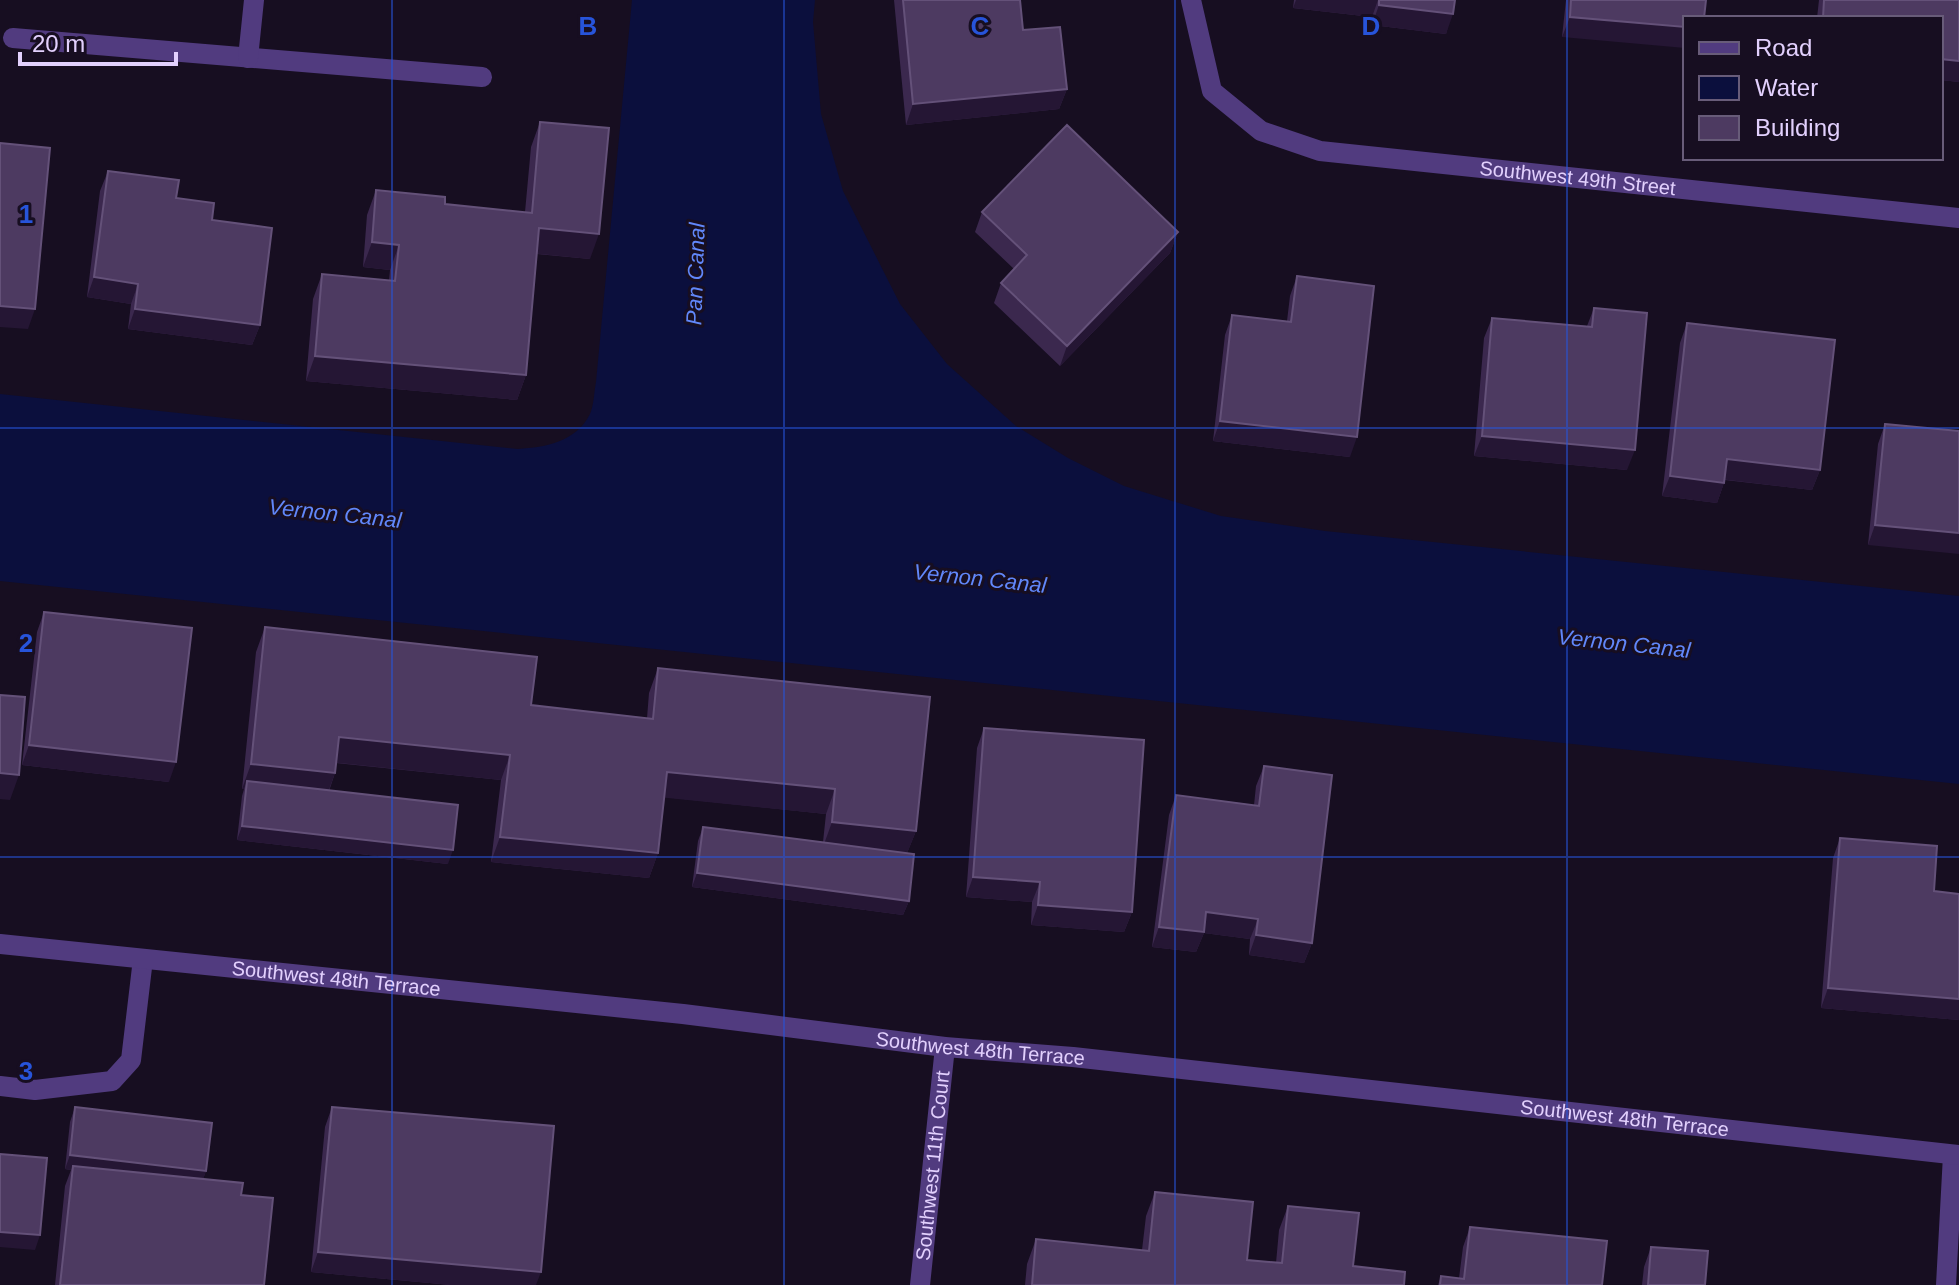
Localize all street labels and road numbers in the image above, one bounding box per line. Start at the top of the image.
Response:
street label: Southwest 49th Street [1479,157,1677,199]
street label: Southwest 48th Terrace [231,957,442,1000]
street label: Southwest 48th Terrace [875,1027,1086,1069]
street label: Southwest 11th Court [912,1069,953,1262]
street label: Southwest 48th Terrace [1519,1096,1730,1140]

